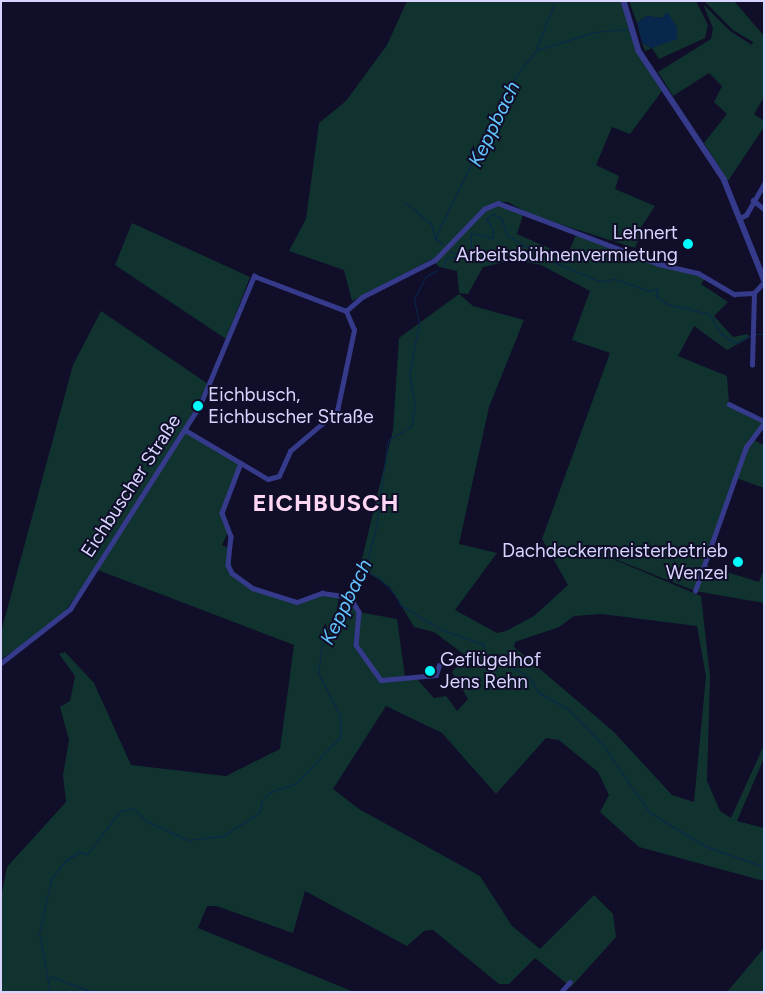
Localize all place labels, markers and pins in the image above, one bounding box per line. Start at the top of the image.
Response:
place label: Lehnert Arbeitsbühnenvermietung [456,222,678,266]
marker: Lehnert Arbeitsbühnenvermietung [682,238,694,250]
place label: Eichbusch, Eichbuscher Straße [208,384,374,428]
marker: Eichbusch, Eichbuscher Straße [192,400,204,412]
place label: Dachdeckermeisterbetrieb Wenzel [502,540,728,584]
marker: Dachdeckermeisterbetrieb Wenzel [732,556,744,568]
place label: Geflügelhof Jens Rehn [440,649,541,693]
marker: Geflügelhof Jens Rehn [424,665,436,677]

